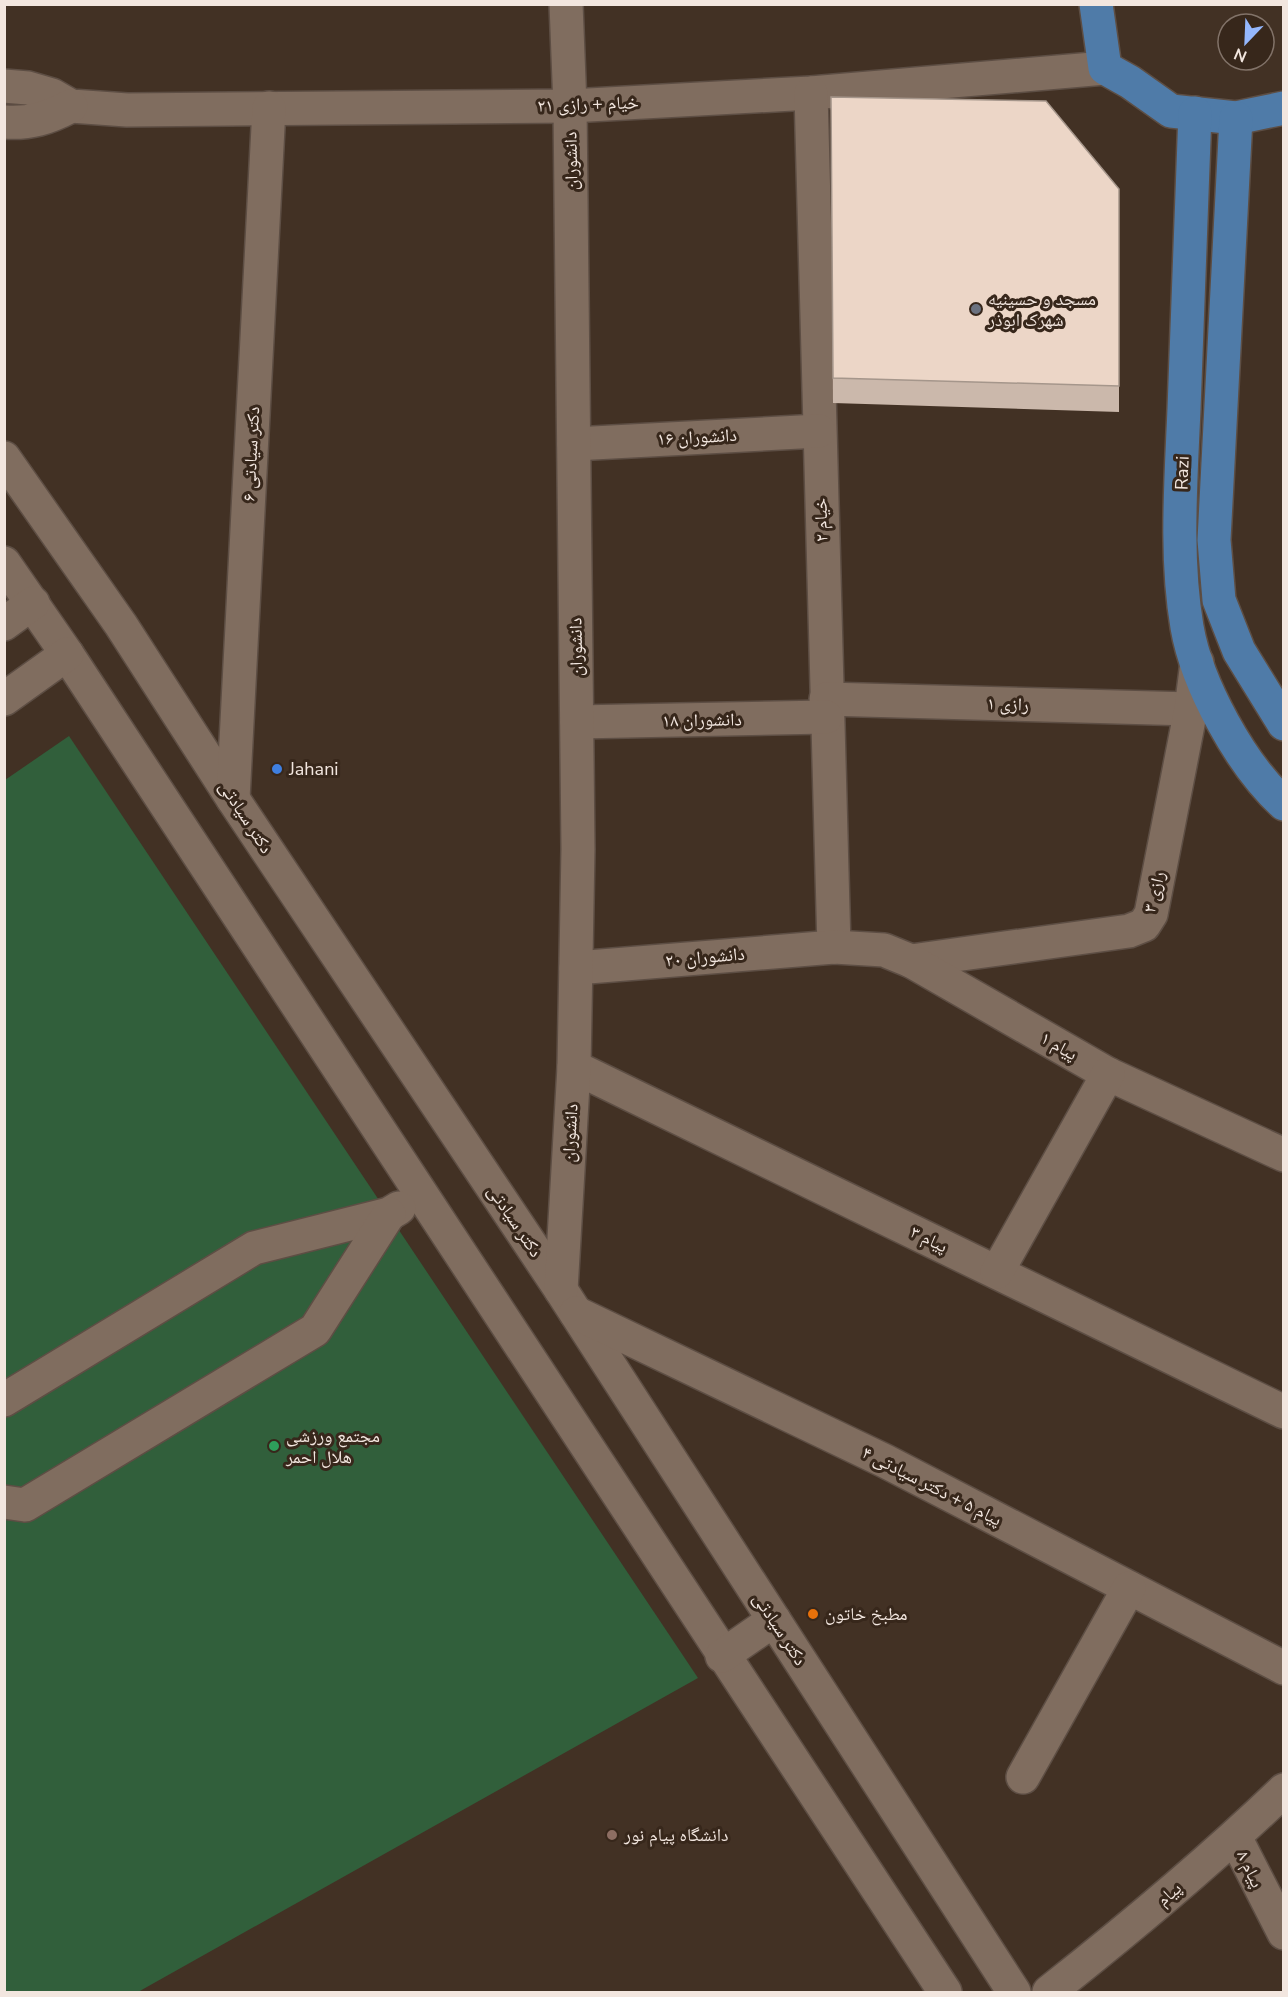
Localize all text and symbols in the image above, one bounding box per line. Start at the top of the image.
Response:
north arrow [1216,12,1276,72]
text: N [1231,42,1250,67]
street label: خیام + رازی ۲۱ [537,90,639,118]
street label: دانشوران [558,131,584,191]
place label: مسجد و حسینیه شهرک ابوذر [987,287,1096,332]
marker: مسجد و حسینیه شهرک ابوذر [969,302,983,316]
street label: دکتر سیادتی ۶ [237,406,265,502]
street label: دانشوران ۱۶ [657,423,737,451]
street label: Razi [1169,456,1195,490]
street label: خیام ۲ [809,498,833,542]
street label: دانشوران [563,617,589,677]
street label: رازی ۱ [987,691,1029,717]
street label: دانشوران ۱۸ [662,707,742,733]
place label: Jahani [288,757,339,781]
marker: Jahani [270,762,284,776]
street label: دکتر سیادتی [214,776,278,858]
street label: رازی ۳ [1137,869,1171,915]
street label: دانشوران ۲۰ [664,942,746,972]
street label: پیام ۱ [1036,1026,1082,1066]
street label: دانشوران [556,1103,584,1163]
street label: دکتر سیادتی [482,1180,548,1262]
street label: پیام ۳ [906,1220,952,1258]
place label: مجتمع ورزشی هلال احمر [285,1424,380,1469]
marker: مجتمع ورزشی هلال احمر [267,1439,281,1453]
street label: پیام ۵ + دکتر سیادتی ۴ [858,1440,1006,1532]
street label: دکتر سیادتی [748,1588,812,1670]
place label: مطبخ خاتون [825,1602,908,1626]
marker: مطبخ خاتون [806,1607,820,1621]
place label: دانشگاه پیام نور [623,1823,728,1847]
marker: دانشگاه پیام نور [605,1828,619,1842]
street label: پیام ۸ [1231,1846,1269,1892]
street label: پیام [1151,1876,1187,1912]

